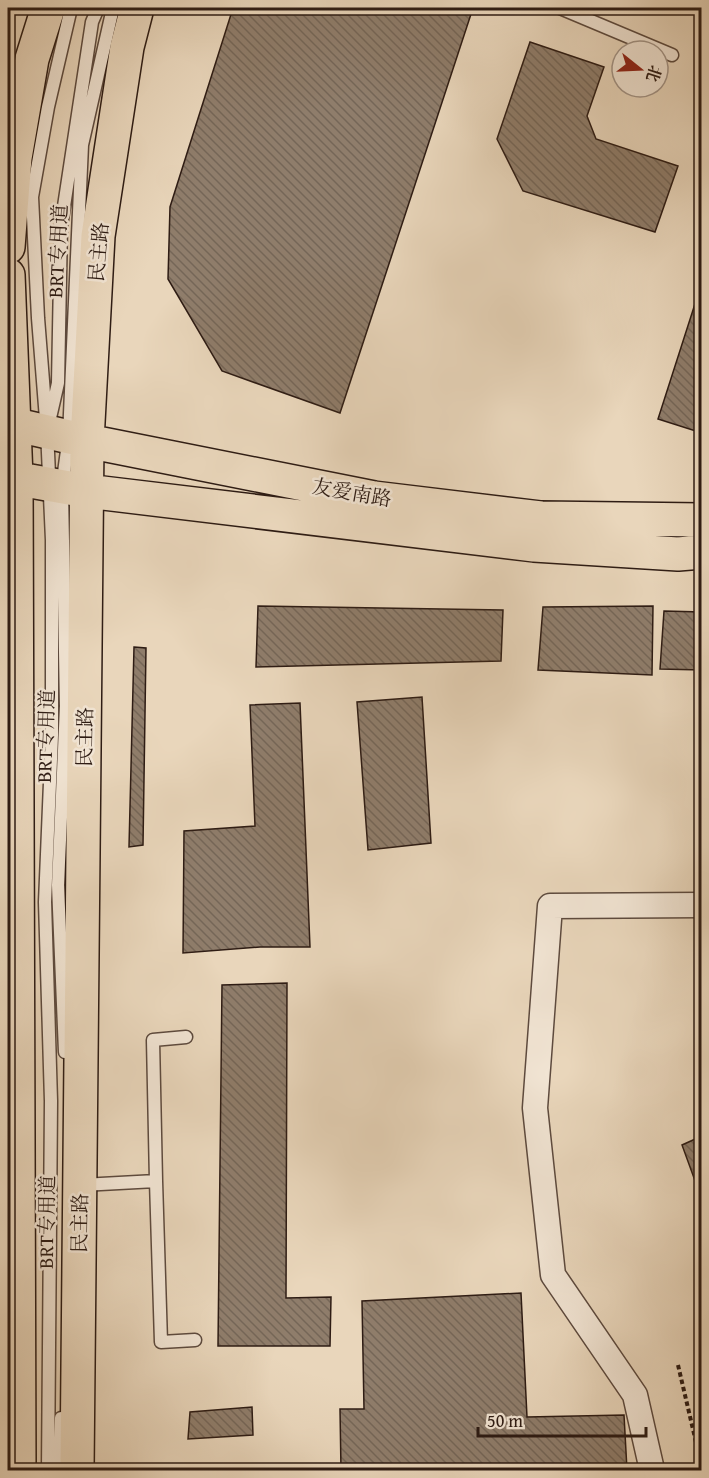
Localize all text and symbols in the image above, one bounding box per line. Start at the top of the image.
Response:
north arrow [610,39,670,99]
text: 北 [640,62,668,85]
street label: BRT专用道 [40,203,74,299]
street label: 民主路 [81,221,115,283]
street label: 友爱南路 [310,471,394,513]
street label: BRT专用道 [29,689,61,783]
street label: 民主路 [69,707,99,767]
street label: BRT专用道 [31,1175,61,1269]
street label: 民主路 [64,1193,94,1253]
scale bar [478,1400,646,1438]
text: 50 m [487,1407,523,1434]

